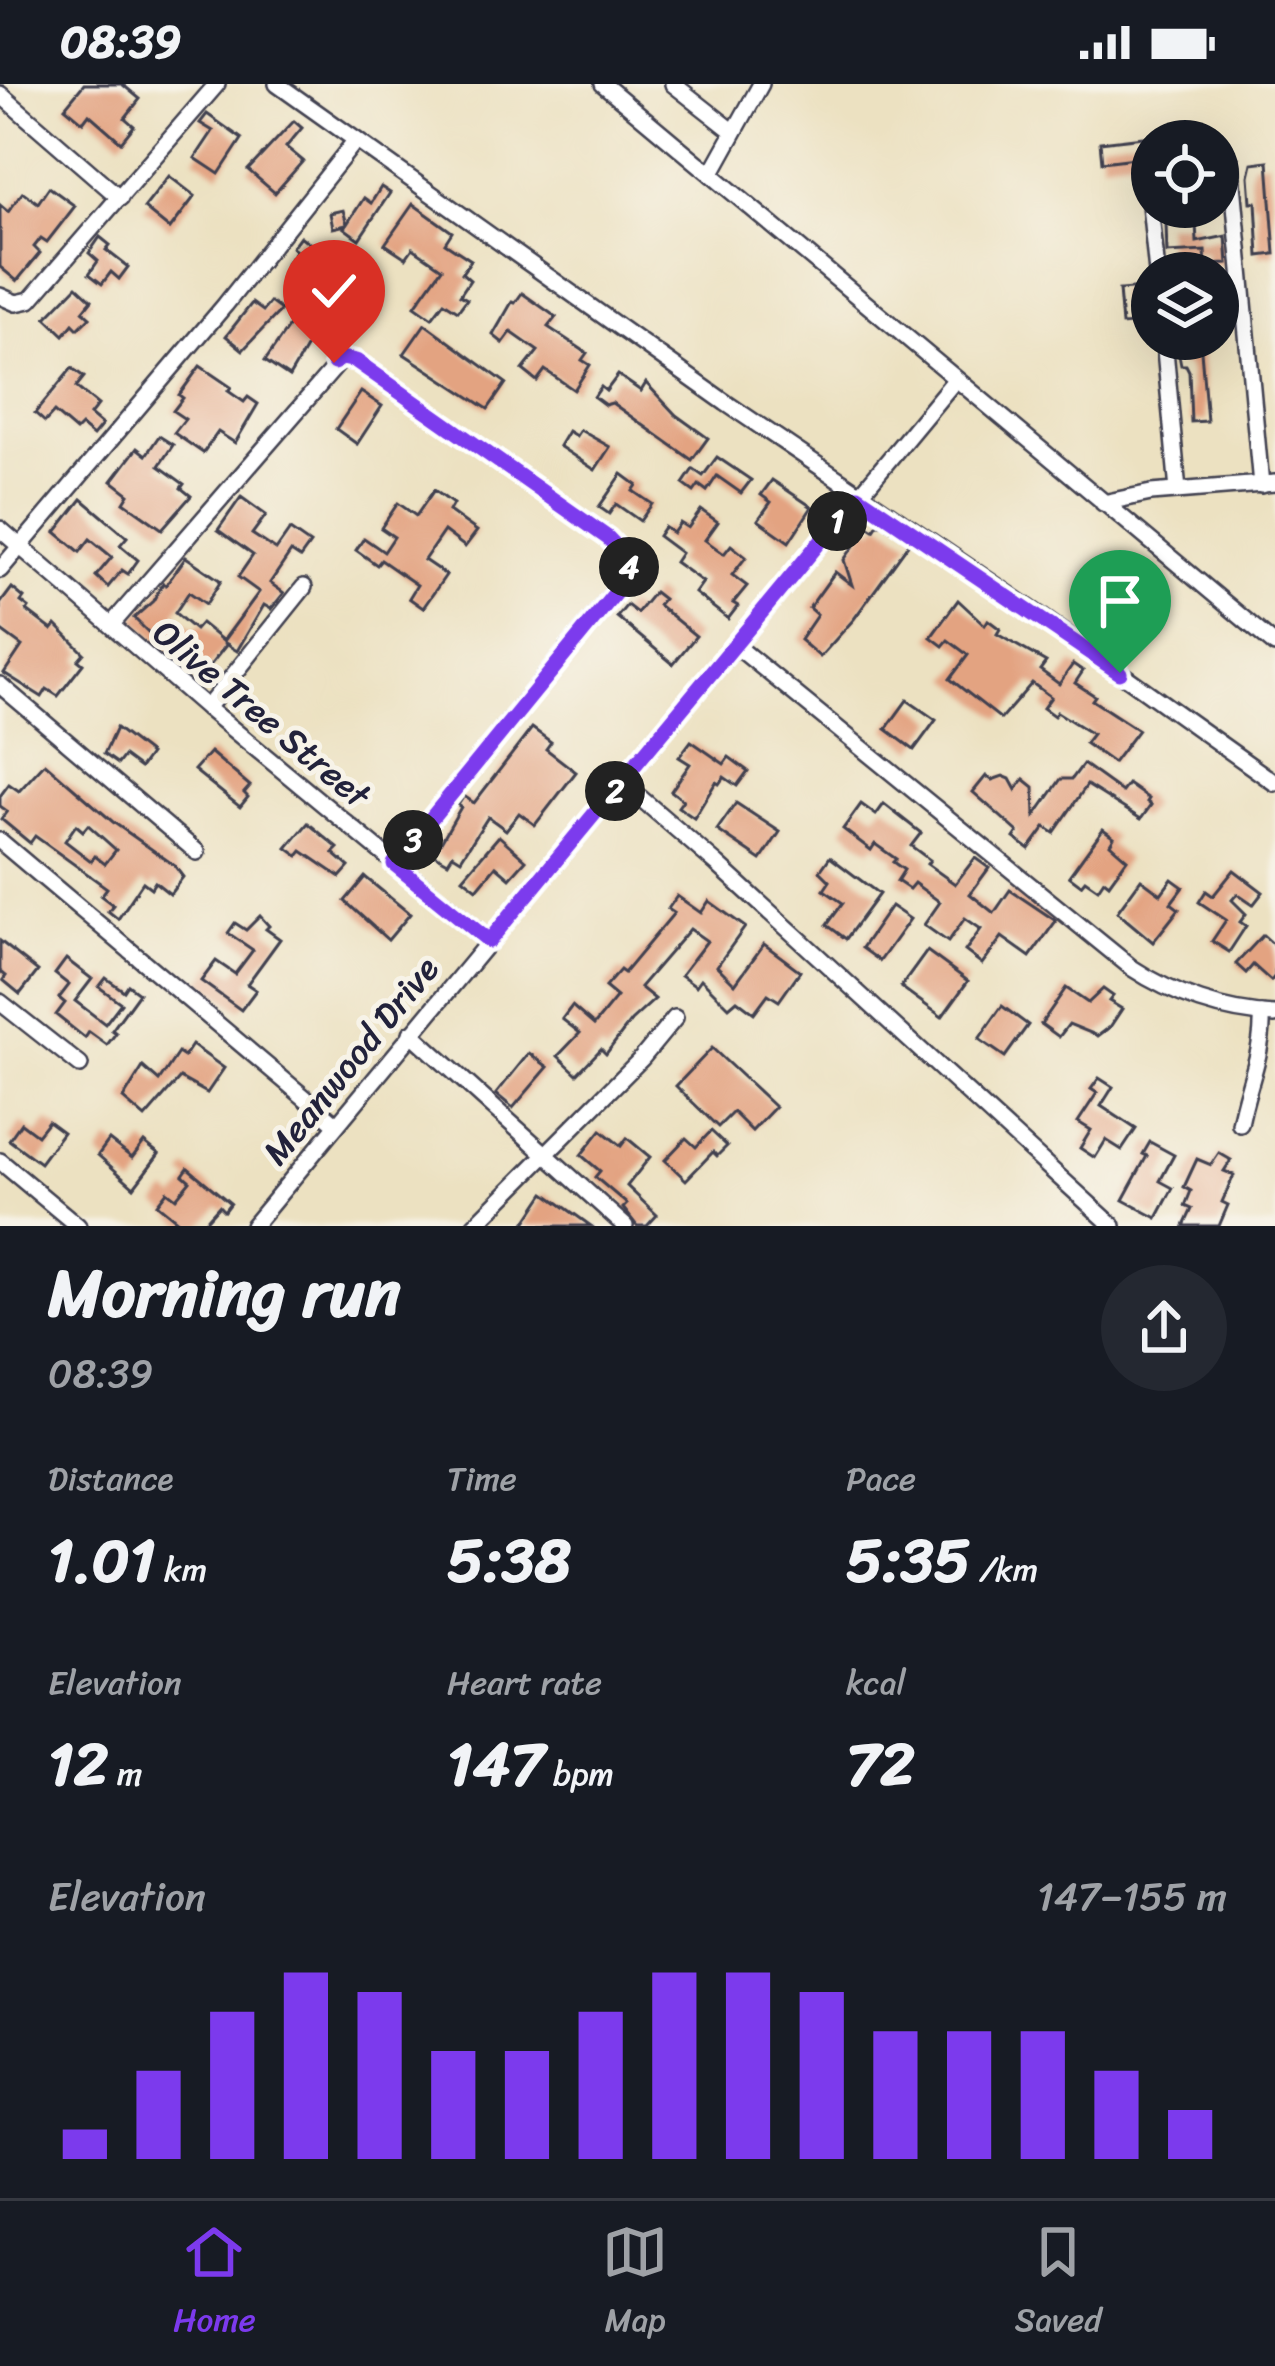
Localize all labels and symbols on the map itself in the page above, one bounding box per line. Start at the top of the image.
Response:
pin [283,240,385,363]
pin: 1 [807,491,867,551]
pin: 4 [599,537,659,597]
pin [1069,550,1171,673]
street label: Olive Tree Street [138,603,386,826]
pin: 2 [585,761,645,821]
pin: 3 [383,810,443,870]
street label: Meanwood Drive [246,941,456,1180]

